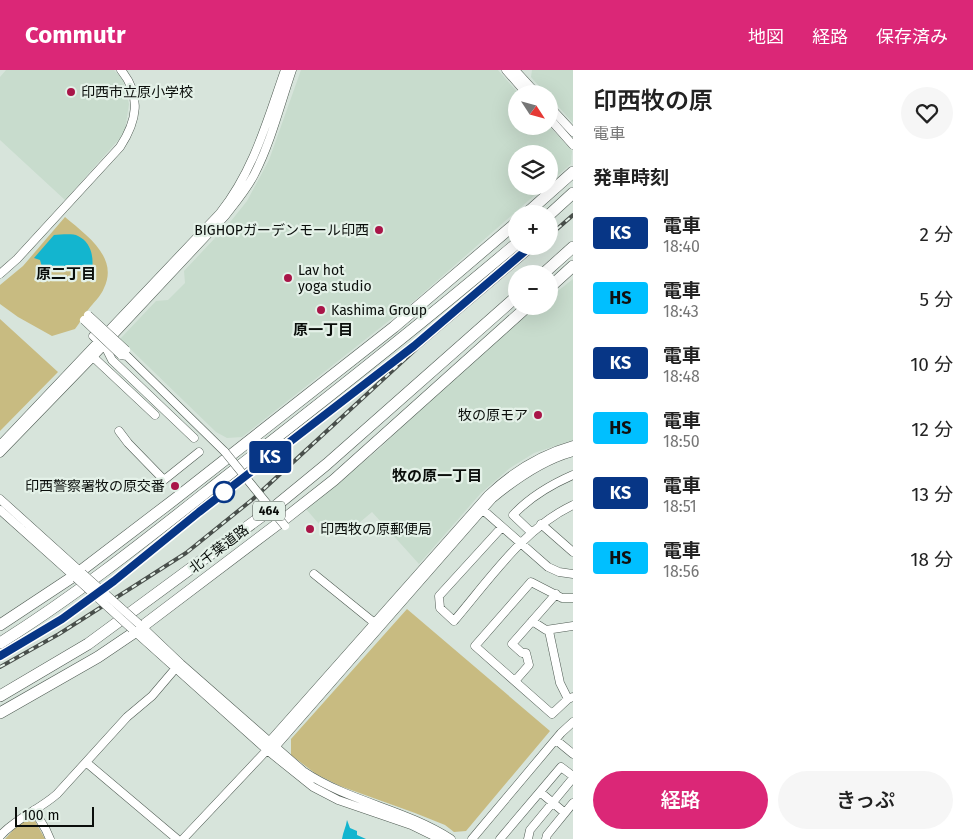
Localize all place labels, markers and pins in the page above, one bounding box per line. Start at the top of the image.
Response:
place label: 印西市立原小学校 [81,84,193,101]
marker: 印西市立原小学校 [65,86,77,98]
place label: BIGHOPガーデンモール印西 [194,222,369,239]
marker: BIGHOPガーデンモール印西 [373,224,385,236]
place label: Lav hot yoga studio [298,262,372,295]
marker: Lav hot yoga studio [282,272,294,284]
place label: Kashima Group [331,302,427,319]
marker: Kashima Group [315,304,327,316]
place label: 牧の原モア [458,407,528,424]
marker: 牧の原モア [532,409,544,421]
place label: 印西警察署牧の原交番 [25,478,165,495]
marker: 印西警察署牧の原交番 [169,480,181,492]
unlabelled marker [213,481,235,503]
place label: 印西牧の原郵便局 [320,521,432,538]
marker: 印西牧の原郵便局 [304,523,316,535]

